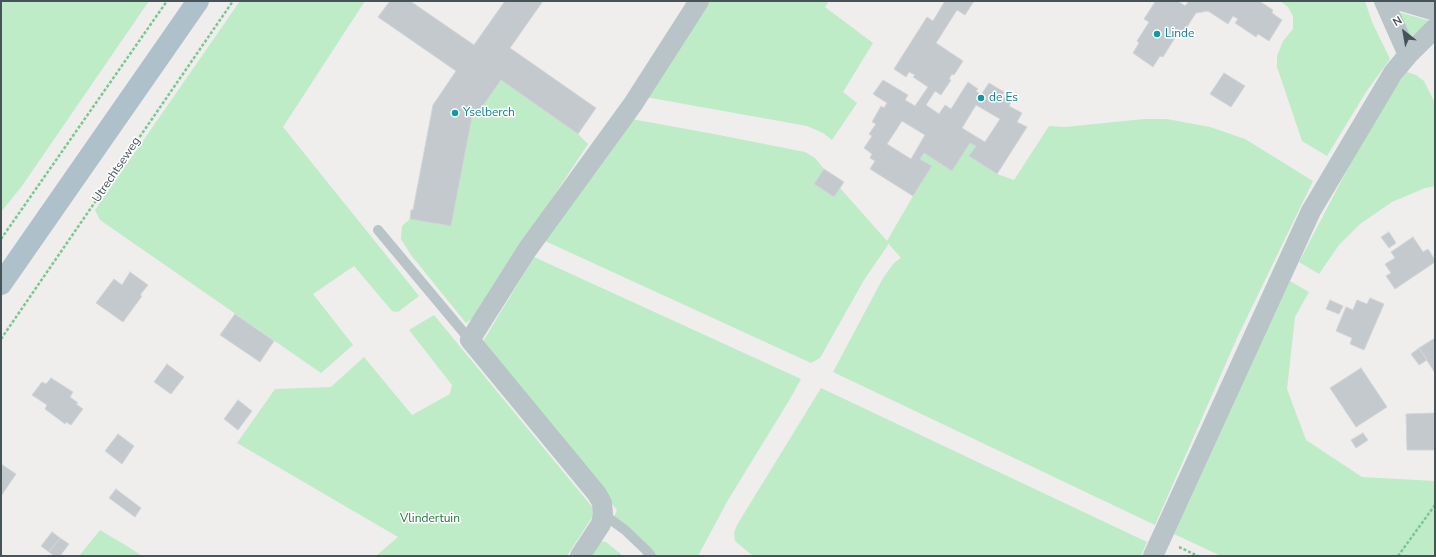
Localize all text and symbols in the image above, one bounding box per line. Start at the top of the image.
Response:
north arrow [1384,12,1424,52]
text: N [1390,13,1405,30]
place label: Linde [1165,27,1194,41]
marker: Linde [1152,29,1162,39]
place label: de Es [989,91,1018,105]
marker: de Es [976,93,986,103]
place label: Yselberch [463,106,515,120]
marker: Yselberch [450,108,460,118]
street label: Utrechtseweg [90,135,144,205]
park label: Vlindertuin [400,512,460,526]

